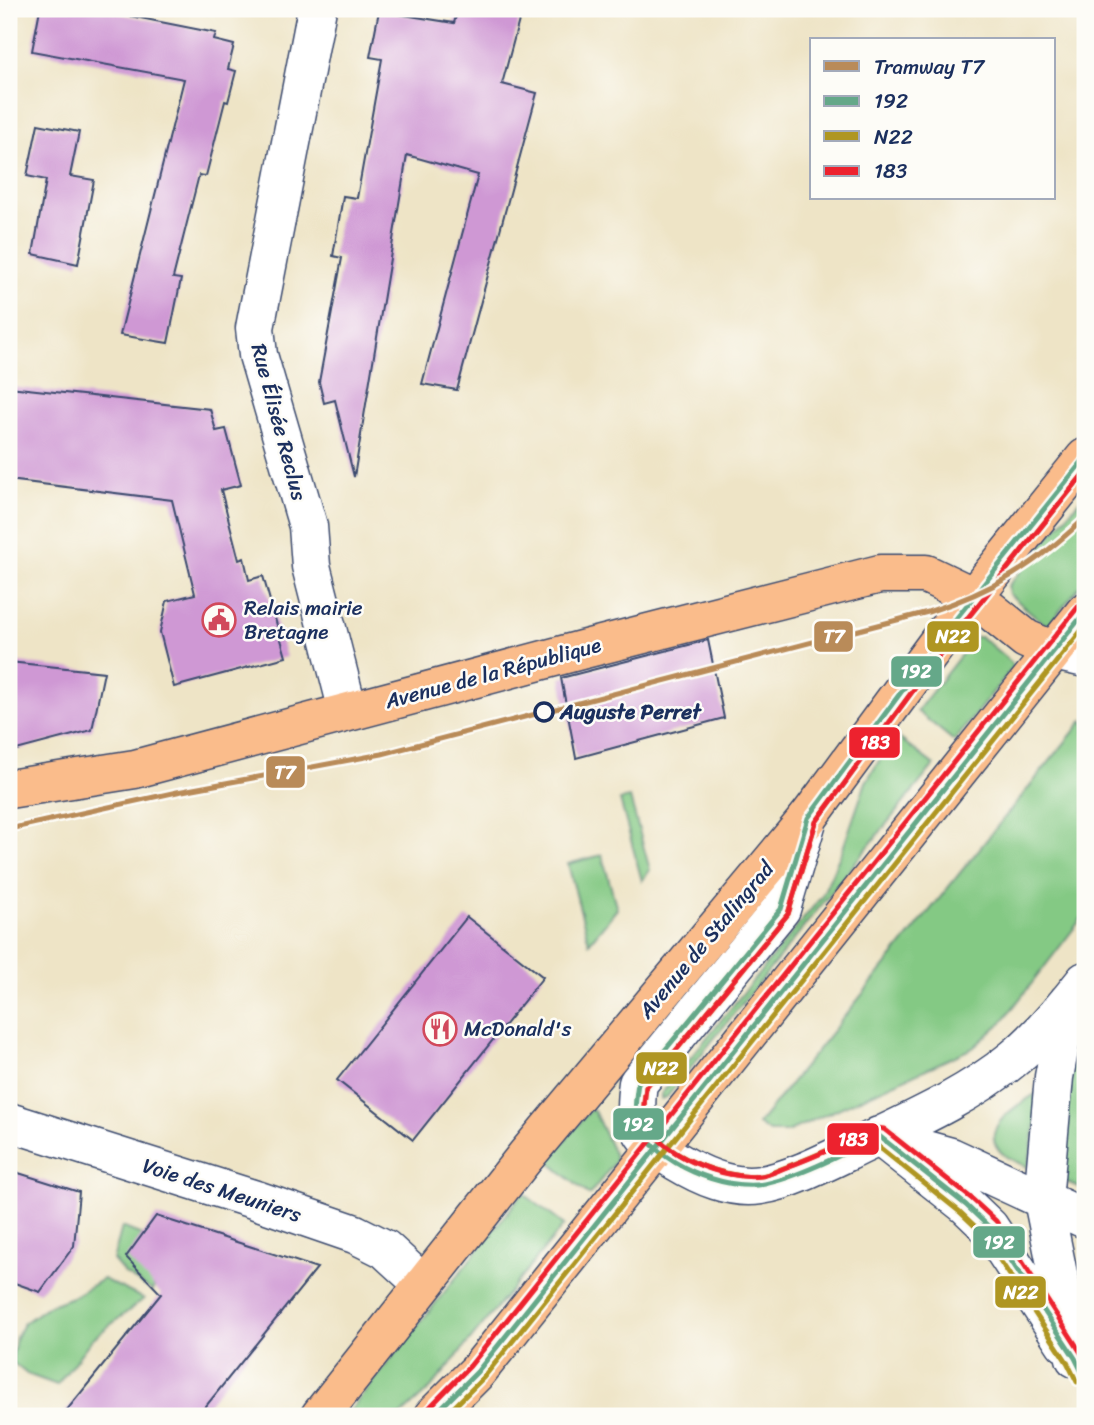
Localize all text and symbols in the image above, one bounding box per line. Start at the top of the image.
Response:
legend [810,38,1056,200]
text: Tramway T7 [874,48,986,86]
text: 192 [874,82,908,120]
text: N22 [874,118,913,156]
text: 183 [874,152,908,190]
street label: Rue Élisée Reclus [240,339,318,505]
place label: Relais mairie Bretagne [244,589,363,651]
public building icon: Relais mairie Bretagne [200,601,238,639]
line badge: T7 [813,620,854,653]
text: T7 [823,620,847,653]
line badge: N22 [926,620,980,653]
text: N22 [934,620,971,653]
street label: Avenue de la République [380,626,605,720]
line badge: 192 [890,655,943,688]
text: 192 [901,655,931,688]
place label: Auguste Perret [559,693,702,731]
marker: Auguste Perret [534,702,554,722]
line badge: 183 [848,726,901,759]
text: 183 [860,726,891,759]
line badge: T7 [265,755,306,789]
text: T7 [274,756,298,789]
street label: Avenue de Stalingrad [628,851,785,1028]
restaurant icon: McDonald's [421,1010,459,1048]
place label: McDonald's [464,1010,572,1048]
line badge: N22 [635,1051,688,1085]
text: N22 [642,1052,679,1085]
line badge: 192 [612,1107,665,1141]
text: 192 [623,1108,653,1141]
line badge: 183 [826,1122,880,1156]
text: 183 [838,1123,869,1156]
street label: Voie des Meuniers [138,1146,307,1234]
line badge: 192 [972,1225,1026,1259]
text: 192 [984,1226,1014,1259]
line badge: N22 [994,1275,1047,1309]
text: N22 [1002,1276,1039,1309]

